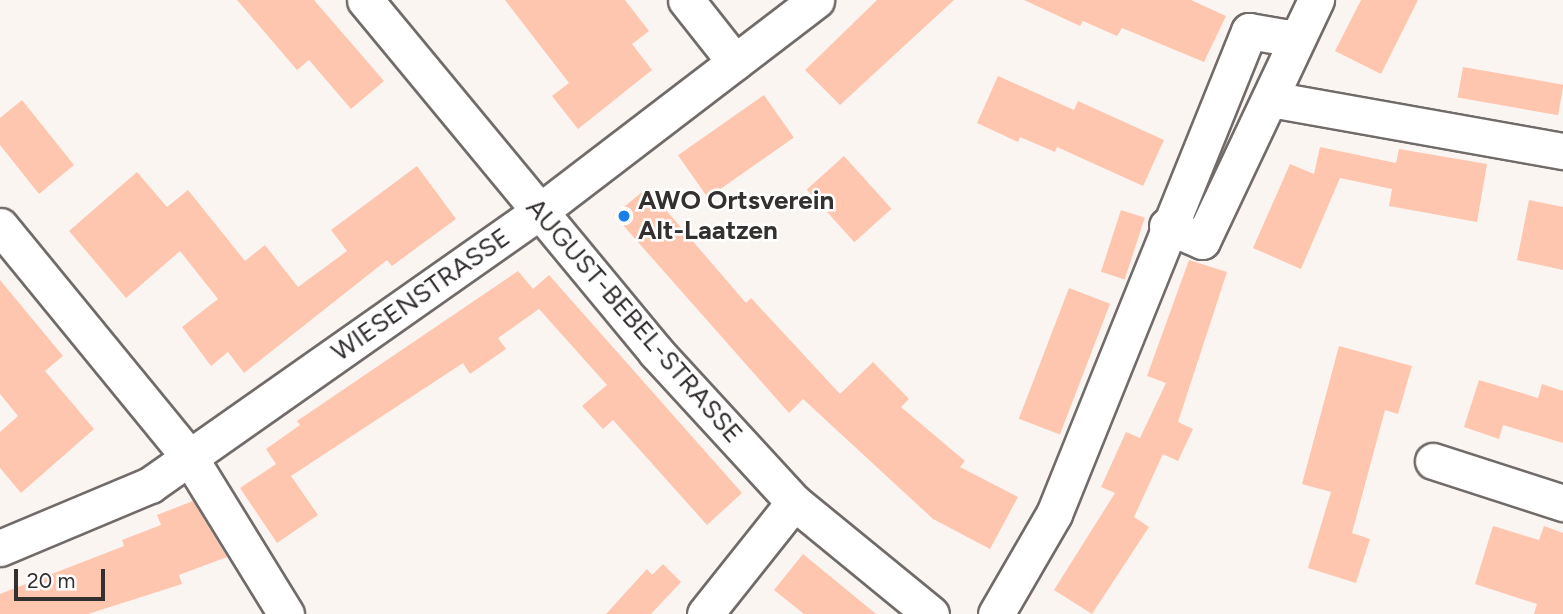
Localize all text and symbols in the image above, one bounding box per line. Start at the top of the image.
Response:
place label: AWO Ortsverein Alt-Laatzen [638,185,834,246]
street label: AUGUST-BEBEL-STRASSE [519,192,749,450]
marker: AWO Ortsverein Alt-Laatzen [616,208,632,224]
street label: WIESENSTRASSE [326,222,516,368]
scale bar [18,554,108,598]
text: 20 m [27,568,75,593]

